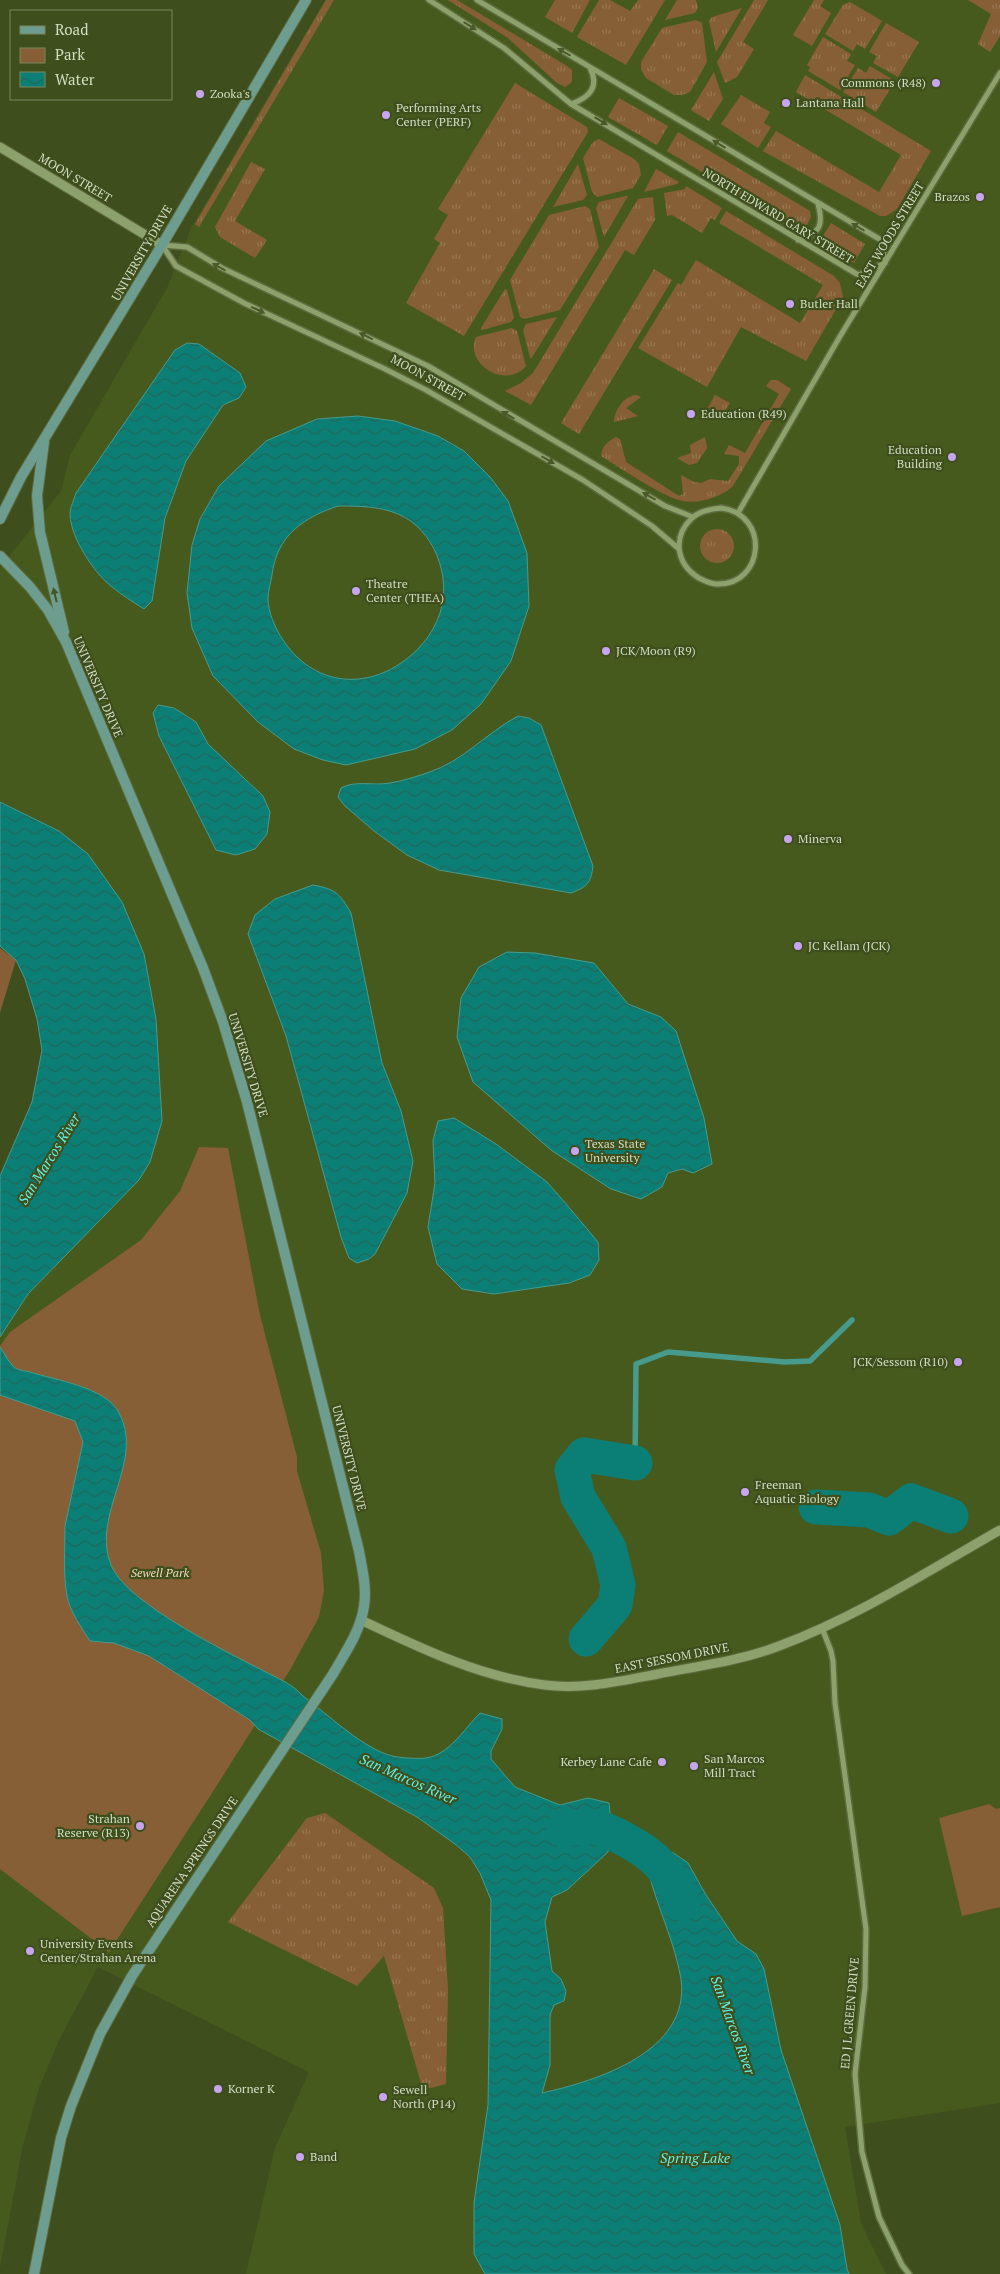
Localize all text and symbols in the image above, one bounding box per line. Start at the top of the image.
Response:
legend [10,10,172,100]
text: Road [55,19,88,39]
one-way arrow [463,21,477,31]
text: Park [55,44,85,64]
one-way arrow [557,48,570,57]
text: Water [55,69,95,89]
place label: Commons (R48) [841,75,926,90]
marker: Commons (R48) [930,77,942,89]
place label: Zooka's [210,86,250,101]
marker: Zooka's [194,88,206,100]
place label: Lantana Hall [796,95,865,110]
marker: Lantana Hall [780,97,792,109]
place label: Performing Arts Center (PERF) [396,100,481,129]
marker: Performing Arts Center (PERF) [380,109,392,121]
one-way arrow [595,117,608,126]
one-way arrow [712,140,725,149]
street label: MOON STREET [36,150,115,206]
street label: NORTH EDWARD GARY STREET [700,165,857,267]
street label: EAST WOODS STREET [852,178,928,291]
place label: Brazos [934,189,970,204]
marker: Brazos [974,191,986,203]
street label: UNIVERSITY DRIVE [108,202,175,303]
one-way arrow [852,223,865,232]
one-way arrow [212,263,227,271]
place label: Butler Hall [800,296,858,311]
marker: Butler Hall [784,298,796,310]
one-way arrow [251,306,265,314]
one-way arrow [359,332,374,340]
street label: MOON STREET [388,351,469,404]
place label: Education (R49) [701,406,787,421]
marker: Education (R49) [685,408,697,420]
one-way arrow [502,410,515,419]
place label: Education Building [888,442,943,471]
marker: Education Building [946,451,958,463]
one-way arrow [542,455,555,464]
one-way arrow [642,492,656,500]
place label: Theatre Center (THEA) [366,576,444,605]
marker: Theatre Center (THEA) [350,585,362,597]
one-way arrow [51,587,59,602]
street label: UNIVERSITY DRIVE [70,634,127,740]
place label: JCK/Moon (R9) [616,643,696,658]
marker: JCK/Moon (R9) [600,645,612,657]
place label: Minerva [798,831,842,846]
marker: Minerva [782,833,794,845]
place label: JC Kellam (JCK) [808,938,890,953]
marker: JC Kellam (JCK) [792,940,804,952]
street label: UNIVERSITY DRIVE [225,1011,271,1119]
water label: San Marcos River [13,1109,84,1208]
place label: Texas State University [585,1136,645,1165]
marker: Texas State University [569,1145,581,1157]
place label: JCK/Sessom (R10) [853,1354,948,1369]
marker: JCK/Sessom (R10) [952,1356,964,1368]
street label: UNIVERSITY DRIVE [329,1404,370,1512]
place label: Freeman Aquatic Biology [755,1477,840,1506]
marker: Freeman Aquatic Biology [739,1486,751,1498]
park label: Sewell Park [131,1565,190,1580]
street label: EAST SESSOM DRIVE [614,1639,730,1676]
water label: San Marcos River [357,1749,460,1809]
place label: San Marcos Mill Tract [704,1751,765,1780]
place label: Kerbey Lane Cafe [560,1754,652,1769]
marker: Kerbey Lane Cafe [656,1756,668,1768]
marker: San Marcos Mill Tract [688,1760,700,1772]
street label: AQUARENA SPRINGS DRIVE [142,1794,241,1930]
place label: Strahan Reserve (R13) [57,1811,130,1840]
marker: Strahan Reserve (R13) [134,1820,146,1832]
place label: University Events Center/Strahan Arena [40,1936,156,1965]
marker: University Events Center/Strahan Arena [24,1945,36,1957]
street label: ED J L GREEN DRIVE [837,1956,862,2069]
water label: San Marcos River [707,1973,760,2077]
place label: Korner K [228,2081,275,2096]
place label: Sewell North (P14) [393,2082,456,2111]
marker: Korner K [212,2083,224,2095]
marker: Sewell North (P14) [377,2091,389,2103]
water label: Spring Lake [660,2148,731,2167]
place label: Band [310,2149,338,2164]
marker: Band [294,2151,306,2163]

